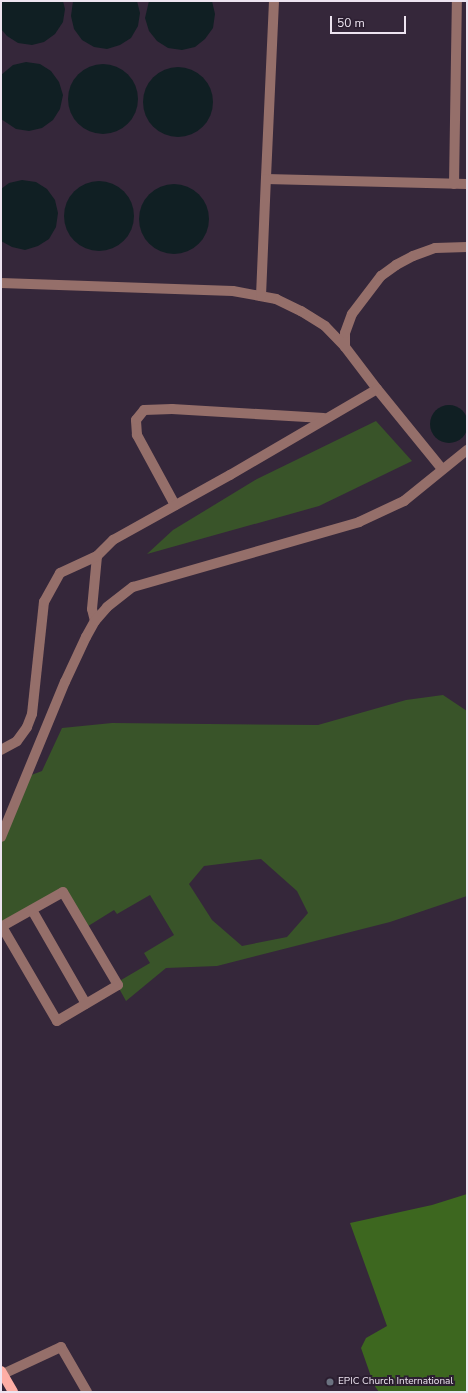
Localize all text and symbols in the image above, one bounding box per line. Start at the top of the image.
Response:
scale bar [332,8,408,34]
text: 50 m [337,15,365,31]
place label: EPIC Church International [338,1376,453,1388]
marker: EPIC Church International [325,1377,335,1387]

